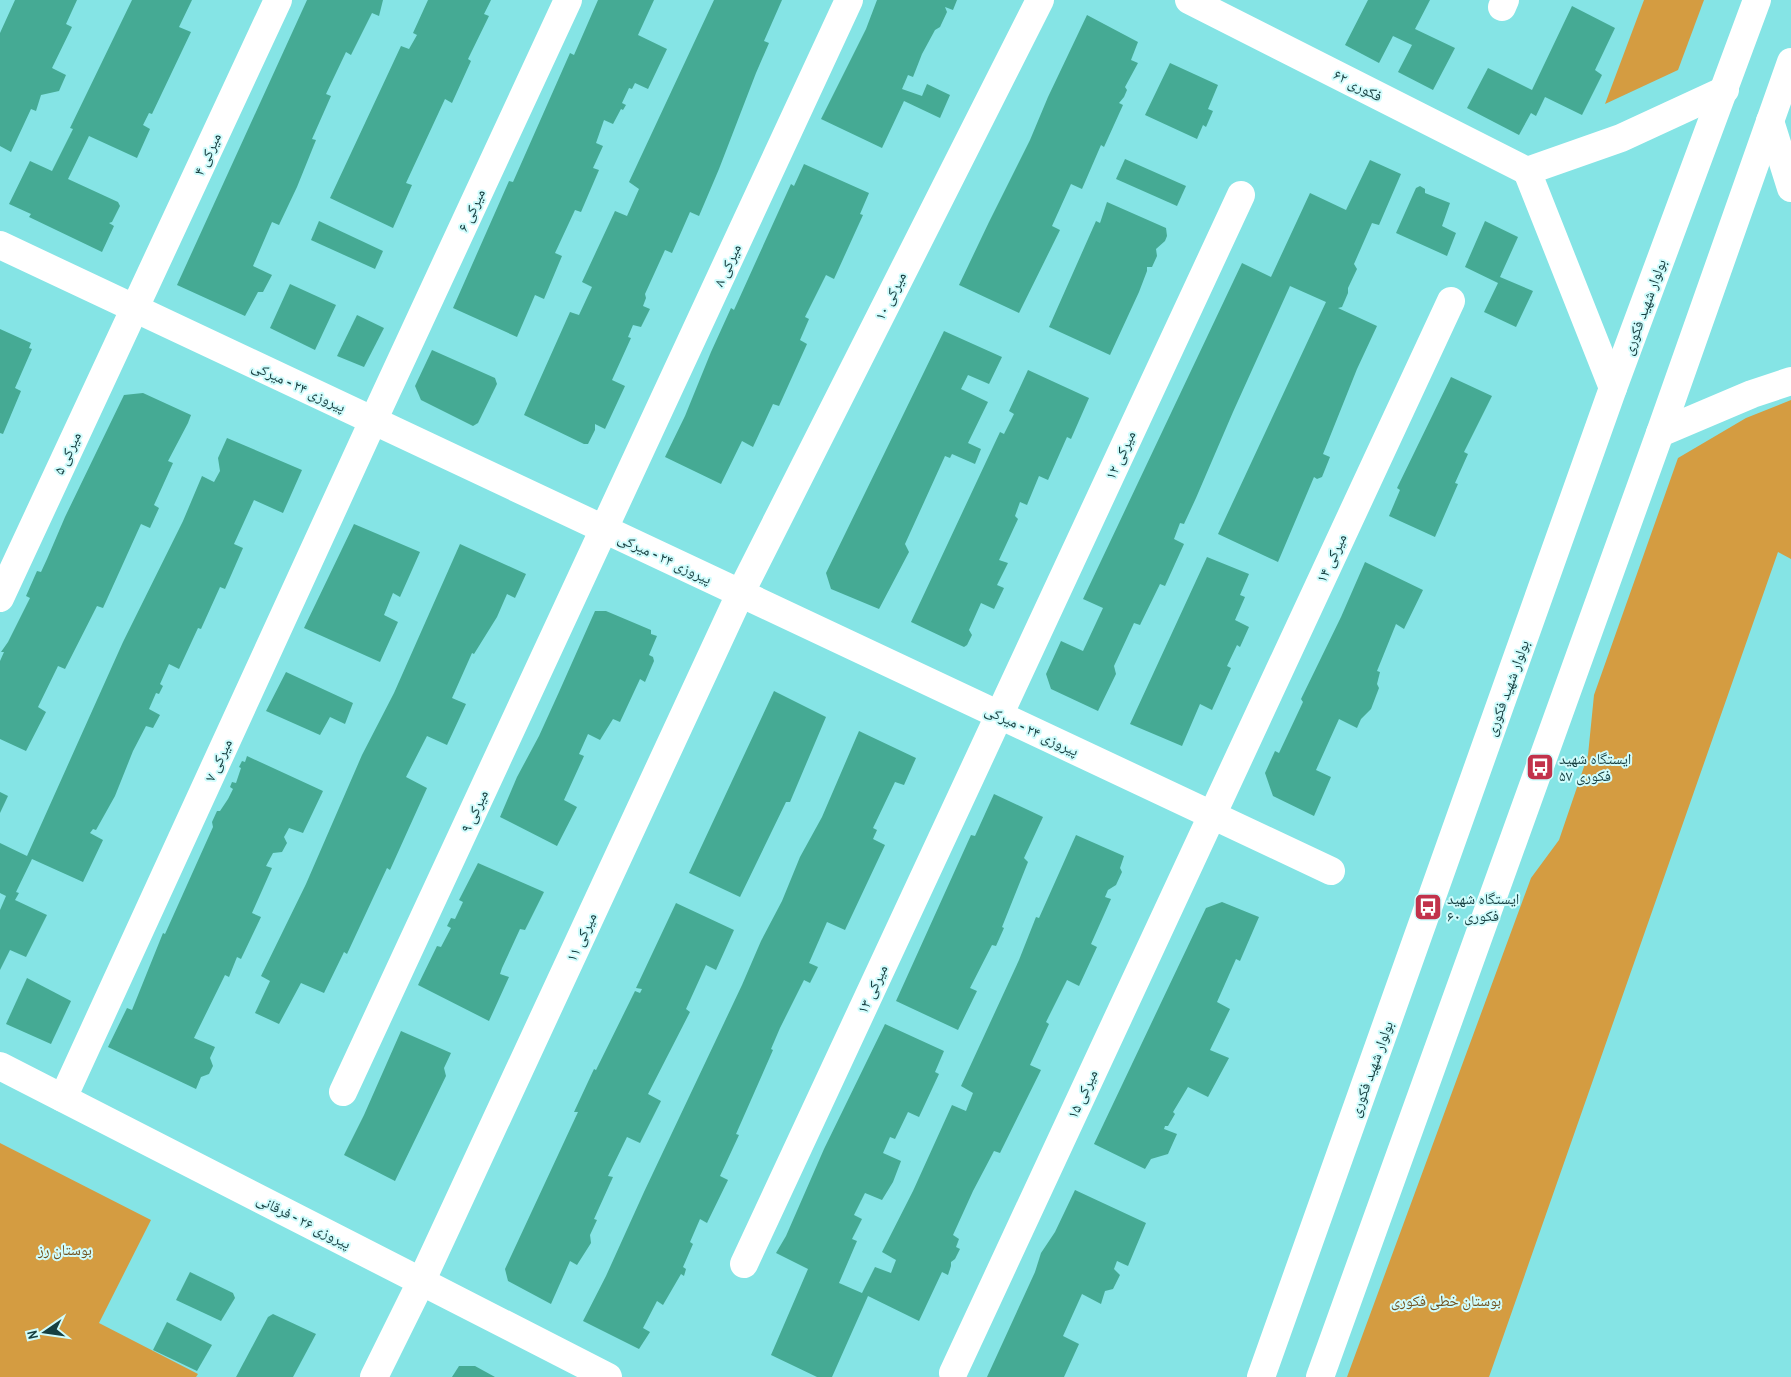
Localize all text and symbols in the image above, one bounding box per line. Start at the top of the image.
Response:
street label: فکوری ۶۲ [1330,64,1386,106]
street label: میرکی ۴ [188,129,226,179]
street label: میرکی ۶ [452,185,490,235]
street label: میرکی ۸ [708,240,746,290]
street label: بولوار شهید فکوری [1617,256,1671,358]
street label: میرکی ۱۰ [869,268,911,324]
street label: پیروزی ۲۴ - میرکی [249,355,349,417]
street label: میرکی ۱۲ [1100,427,1141,483]
street label: میرکی ۵ [48,428,86,478]
street label: پیروزی ۲۴ - میرکی [615,527,715,589]
street label: میرکی ۱۴ [1311,530,1352,586]
street label: بولوار شهید فکوری [1480,637,1534,739]
street label: پیروزی ۲۴ - میرکی [982,699,1082,761]
street label: میرکی ۷ [199,735,237,785]
place label: ایستگاه شهید فکوری ۵۷ [1559,748,1631,786]
bus stop icon: ایستگاه شهید فکوری ۵۷ [1525,752,1555,782]
street label: میرکی ۹ [455,786,493,836]
place label: ایستگاه شهید فکوری ۶۰ [1447,888,1519,926]
bus stop icon: ایستگاه شهید فکوری ۶۰ [1413,892,1443,922]
street label: میرکی ۱۱ [561,909,602,965]
street label: میرکی ۱۳ [852,961,893,1017]
street label: بولوار شهید فکوری [1344,1018,1398,1120]
street label: میرکی ۱۵ [1062,1066,1103,1122]
street label: پیروزی ۲۶ - فرقانی [253,1188,355,1254]
park label: بوستان رز [37,1239,92,1260]
park label: بوستان خطی فکوری [1391,1290,1501,1311]
north arrow [20,1307,70,1357]
text: N [23,1329,42,1341]

